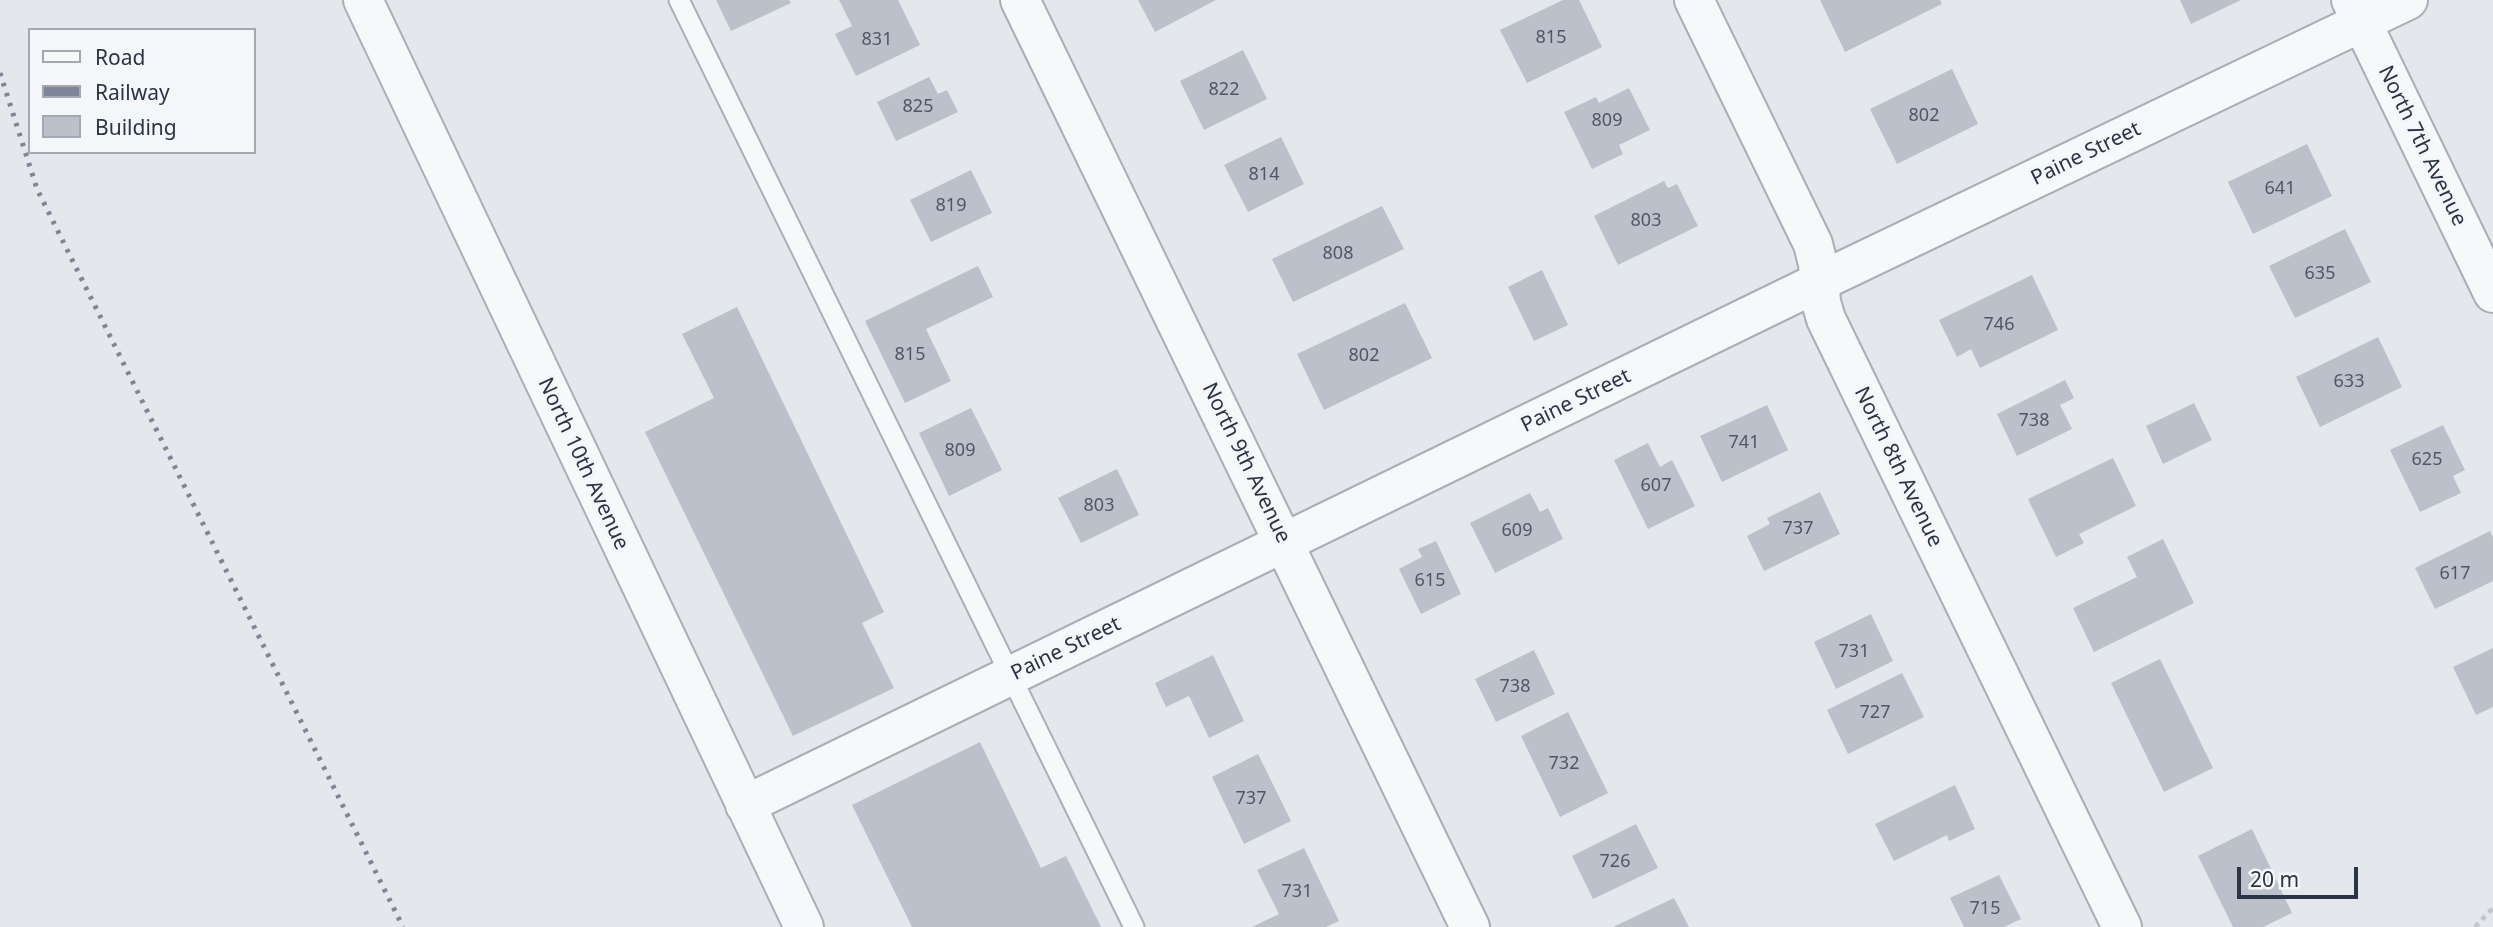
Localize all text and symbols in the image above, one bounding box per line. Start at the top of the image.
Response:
house number: 815 [1536,27,1566,49]
legend [28,28,256,154]
house number: 831 [862,29,892,51]
text: Road [95,43,145,71]
street label: North 7th Avenue [2372,62,2472,230]
text: Railway [95,78,170,106]
house number: 822 [1209,79,1239,101]
house number: 825 [903,96,933,118]
house number: 802 [1909,105,1939,127]
house number: 809 [1592,110,1622,132]
text: Building [95,113,177,141]
street label: Paine Street [2027,117,2145,191]
house number: 814 [1249,164,1279,186]
house number: 641 [2265,178,2295,200]
house number: 819 [936,195,966,217]
house number: 803 [1631,210,1661,232]
house number: 808 [1323,243,1353,265]
house number: 635 [2305,263,2335,285]
house number: 746 [1984,314,2014,336]
house number: 815 [895,344,925,366]
house number: 802 [1349,345,1379,367]
street label: Paine Street [1517,364,1635,438]
house number: 633 [2334,371,2364,393]
street label: North 10th Avenue [532,374,634,554]
street label: North 9th Avenue [1196,379,1296,547]
street label: North 8th Avenue [1848,383,1948,551]
house number: 738 [2019,410,2049,432]
house number: 741 [1729,432,1759,454]
house number: 809 [945,440,975,462]
house number: 625 [2412,449,2442,471]
house number: 607 [1641,475,1671,497]
house number: 803 [1084,495,1114,517]
house number: 737 [1783,518,1813,540]
house number: 609 [1502,520,1532,542]
house number: 617 [2440,563,2470,585]
house number: 615 [1415,570,1445,592]
street label: Paine Street [1007,612,1125,686]
house number: 731 [1839,641,1869,663]
house number: 738 [1500,676,1530,698]
house number: 727 [1860,702,1890,724]
house number: 732 [1549,753,1579,775]
house number: 737 [1236,788,1266,810]
house number: 726 [1600,851,1630,873]
scale bar [2241,853,2362,897]
text: 20 m [2250,865,2299,893]
house number: 731 [1282,881,1312,903]
house number: 715 [1970,898,2000,920]

